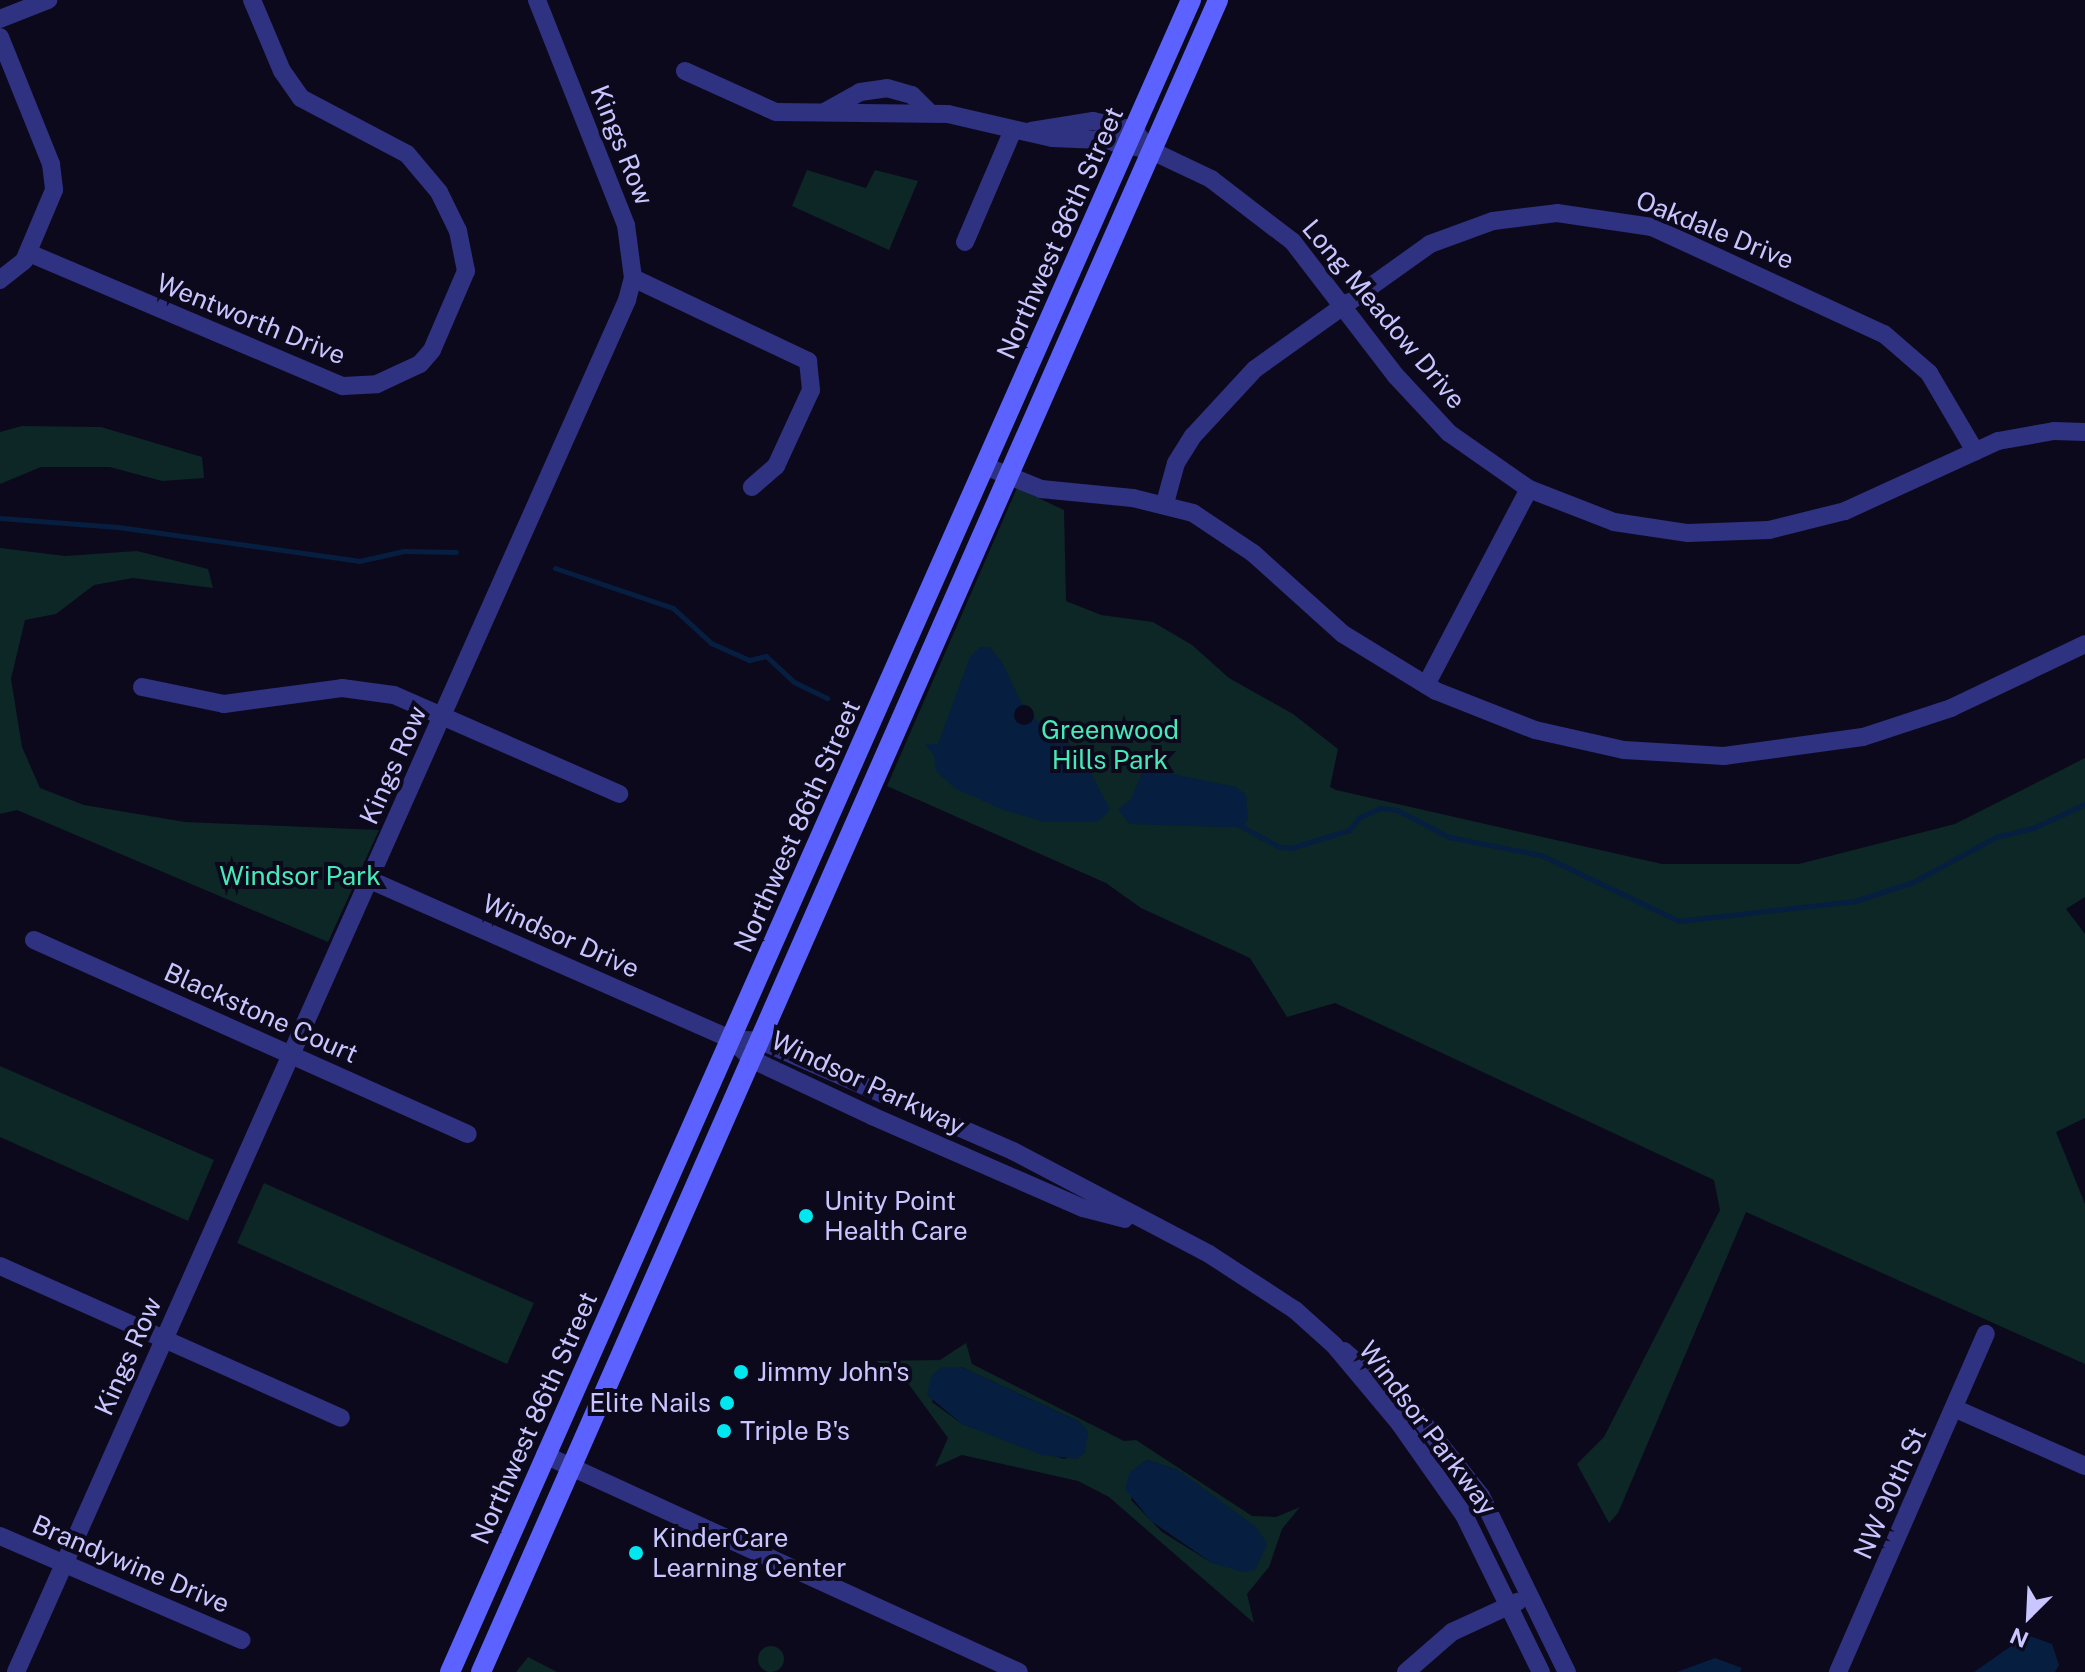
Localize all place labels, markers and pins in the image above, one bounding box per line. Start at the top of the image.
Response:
place label: Unity Point Health Care [824,1185,968,1246]
marker: Unity Point Health Care [795,1205,817,1227]
place label: Jimmy John's [757,1356,910,1388]
marker: Jimmy John's [732,1363,750,1381]
place label: Elite Nails [589,1387,711,1419]
marker: Elite Nails [718,1394,736,1412]
place label: Triple B's [740,1415,850,1447]
marker: Triple B's [715,1422,733,1440]
place label: KinderCare Learning Center [652,1522,846,1584]
marker: KinderCare Learning Center [627,1544,645,1562]

